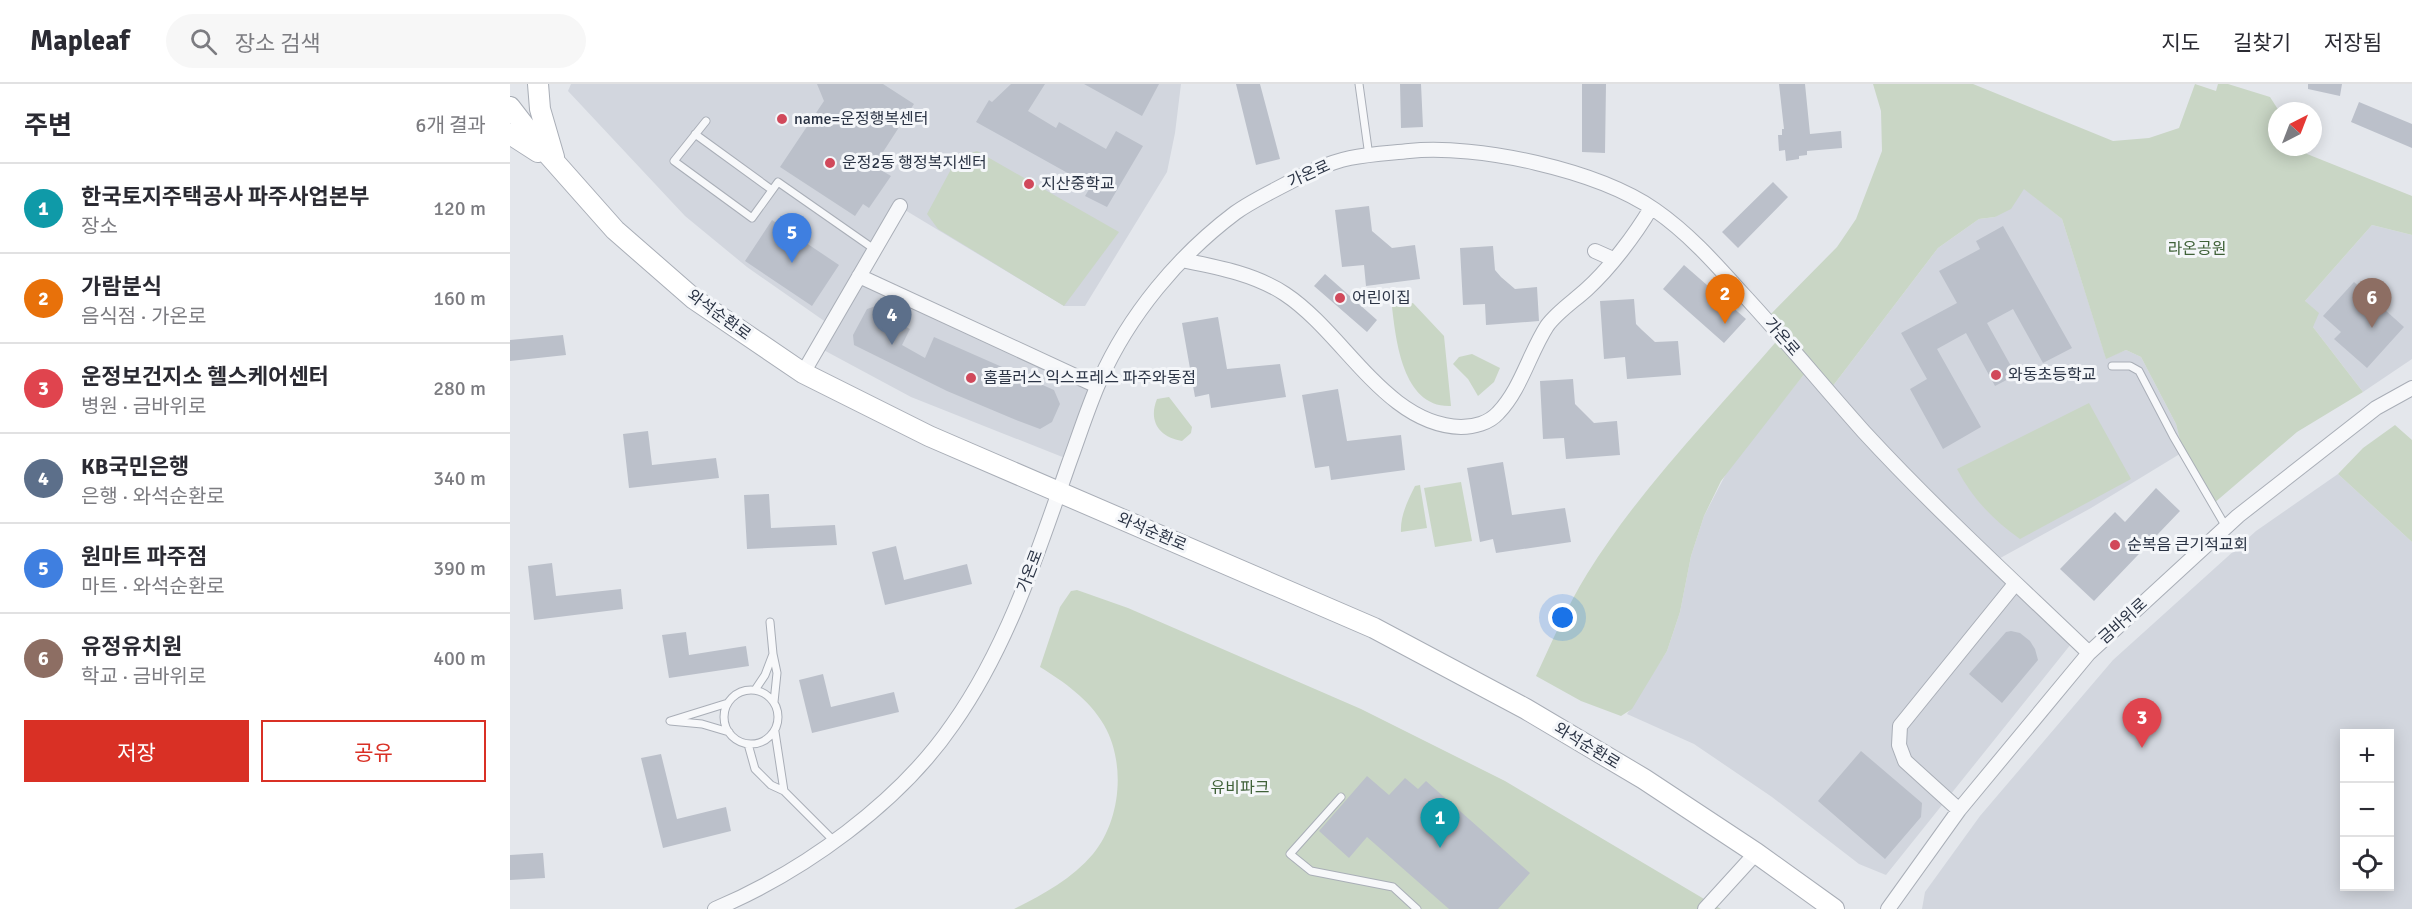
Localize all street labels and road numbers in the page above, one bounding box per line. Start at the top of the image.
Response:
street label: 가온로 [1285,156,1333,192]
street label: 와석순환로 [683,285,755,345]
street label: 가온로 [1760,314,1804,360]
street label: 와석순환로 [1114,508,1190,556]
street label: 가온로 [1013,547,1047,595]
street label: 금바위로 [2094,594,2152,648]
street label: 와석순환로 [1550,718,1624,774]

